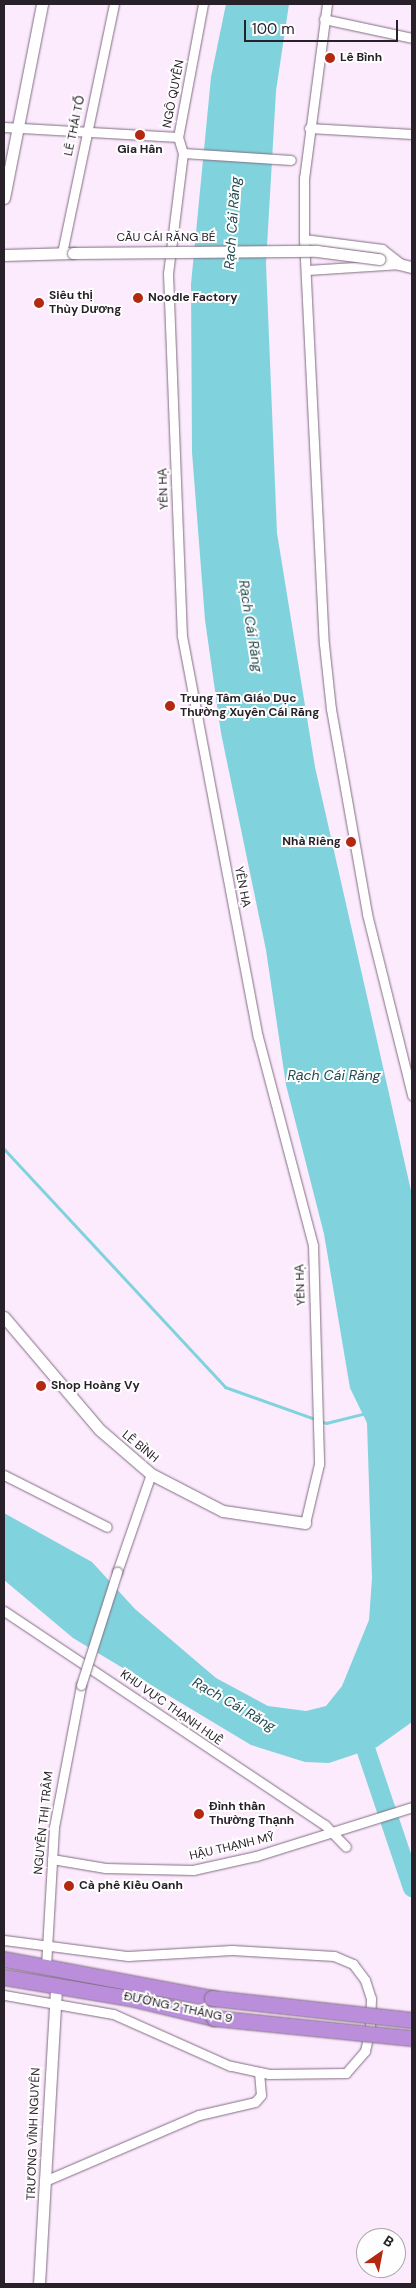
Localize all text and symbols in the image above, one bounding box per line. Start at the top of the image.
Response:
scale bar [246,10,400,42]
text: 100 m [252,19,295,39]
place label: Lê Bình [340,51,382,65]
marker: Lê Bình [324,52,336,64]
street label: NGÔ QUYỀN [160,59,188,129]
street label: LÊ THÁI TỔ [62,95,88,157]
marker: Gia Hân [134,129,146,141]
place label: Gia Hân [117,143,163,157]
water label: Rạch Cái Răng [220,176,244,270]
street label: CẦU CÁI RĂNG BÉ [116,231,216,245]
place label: Siêu thị Thùy Dương [49,289,121,317]
place label: Noodle Factory [148,291,237,305]
marker: Noodle Factory [132,292,144,304]
marker: Siêu thị Thùy Dương [33,297,45,309]
street label: YÊN HẠ [156,468,172,510]
water label: Rạch Cái Răng [235,579,267,673]
place label: Trung Tâm Giáo Dục Thường Xuyên Cái Răng [180,692,319,720]
marker: Trung Tâm Giáo Dục Thường Xuyên Cái Răng [164,700,176,712]
place label: Nhà Riêng [282,835,341,849]
marker: Nhà Riêng [345,836,357,848]
street label: YÊN HẠ [231,865,253,909]
water label: Rạch Cái Răng [287,1067,381,1083]
street label: YÊN HẠ [293,1264,309,1306]
place label: Shop Hoàng Vy [51,1379,140,1393]
marker: Shop Hoàng Vy [35,1380,47,1392]
street label: LÊ BÌNH [119,1428,161,1466]
street label: KHU VỰC THẠNH HUỀ [117,1667,225,1749]
water label: Rạch Cái Răng [189,1673,279,1735]
street label: NGUYỄN THỊ TRÂM [31,1771,57,1875]
place label: Đình thần Thường Thạnh [209,1800,294,1828]
marker: Đình thần Thường Thạnh [193,1808,205,1820]
street label: HẬU THẠNH MỸ [188,1830,276,1864]
place label: Cà phê Kiều Oanh [79,1879,183,1893]
marker: Cà phê Kiều Oanh [63,1880,75,1892]
street label: ĐƯỜNG 2 THÁNG 9 [122,1989,234,2027]
street label: TRƯƠNG VĨNH NGUYÊN [24,2067,44,2201]
north arrow [356,2228,406,2278]
text: B [380,2231,397,2251]

